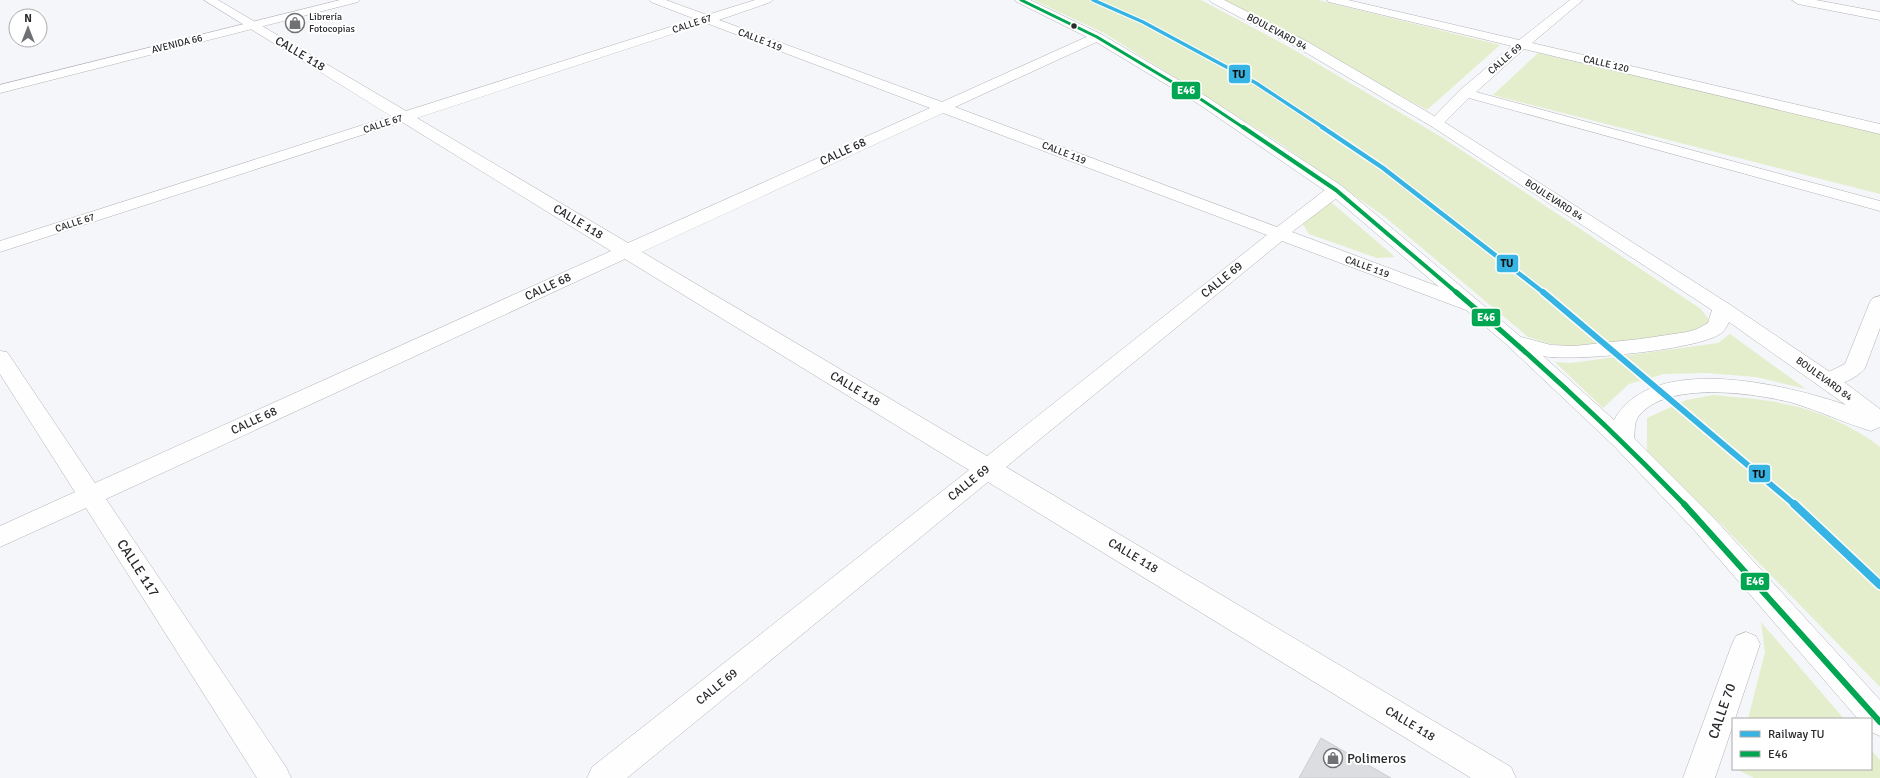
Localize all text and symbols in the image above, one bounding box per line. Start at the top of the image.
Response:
north arrow [8,8,48,48]
place label: Librería Fotocopias [309,11,356,35]
street label: BOULEVARD 84 [1245,11,1310,53]
text: N [24,12,32,25]
shop icon: Librería Fotocopias [284,12,306,34]
street label: CALLE 67 [671,12,713,36]
unlabelled marker [1069,21,1079,31]
street label: CALLE 119 [736,26,784,54]
street label: AVENIDA 66 [150,32,204,56]
street label: CALLE 118 [272,33,328,75]
street label: CALLE 69 [1486,41,1524,77]
street label: CALLE 120 [1582,53,1630,75]
line badge: TU [1228,64,1251,84]
text: TU [1232,68,1246,81]
line badge: E46 [1171,81,1201,100]
text: E46 [1177,84,1195,97]
street label: CALLE 67 [362,112,404,136]
street label: CALLE 68 [818,135,868,169]
street label: CALLE 119 [1040,139,1088,167]
street label: BOULEVARD 84 [1523,177,1586,224]
street label: CALLE 118 [550,201,606,243]
street label: CALLE 67 [54,211,96,235]
street label: CALLE 119 [1343,253,1391,281]
line badge: TU [1496,254,1519,273]
text: TU [1500,257,1514,270]
street label: CALLE 69 [1198,259,1246,301]
street label: CALLE 68 [523,270,573,304]
line badge: E46 [1471,308,1501,327]
text: E46 [1477,311,1495,324]
street label: BOULEVARD 84 [1793,354,1855,404]
street label: CALLE 118 [827,368,883,410]
street label: CALLE 68 [229,404,279,438]
street label: CALLE 69 [945,462,993,504]
line badge: TU [1748,464,1771,483]
text: TU [1752,468,1766,481]
street label: CALLE 118 [1105,535,1161,577]
street label: CALLE 117 [113,536,163,600]
line badge: E46 [1740,572,1770,591]
text: E46 [1746,575,1764,588]
street label: CALLE 69 [693,666,741,708]
street label: CALLE 70 [1705,681,1739,741]
street label: CALLE 118 [1382,703,1438,745]
legend [1732,718,1872,770]
text: Railway TU [1768,727,1825,742]
shop icon: Polimeros [1322,747,1344,769]
text: E46 [1768,747,1788,762]
place label: Polimeros [1347,750,1406,767]

